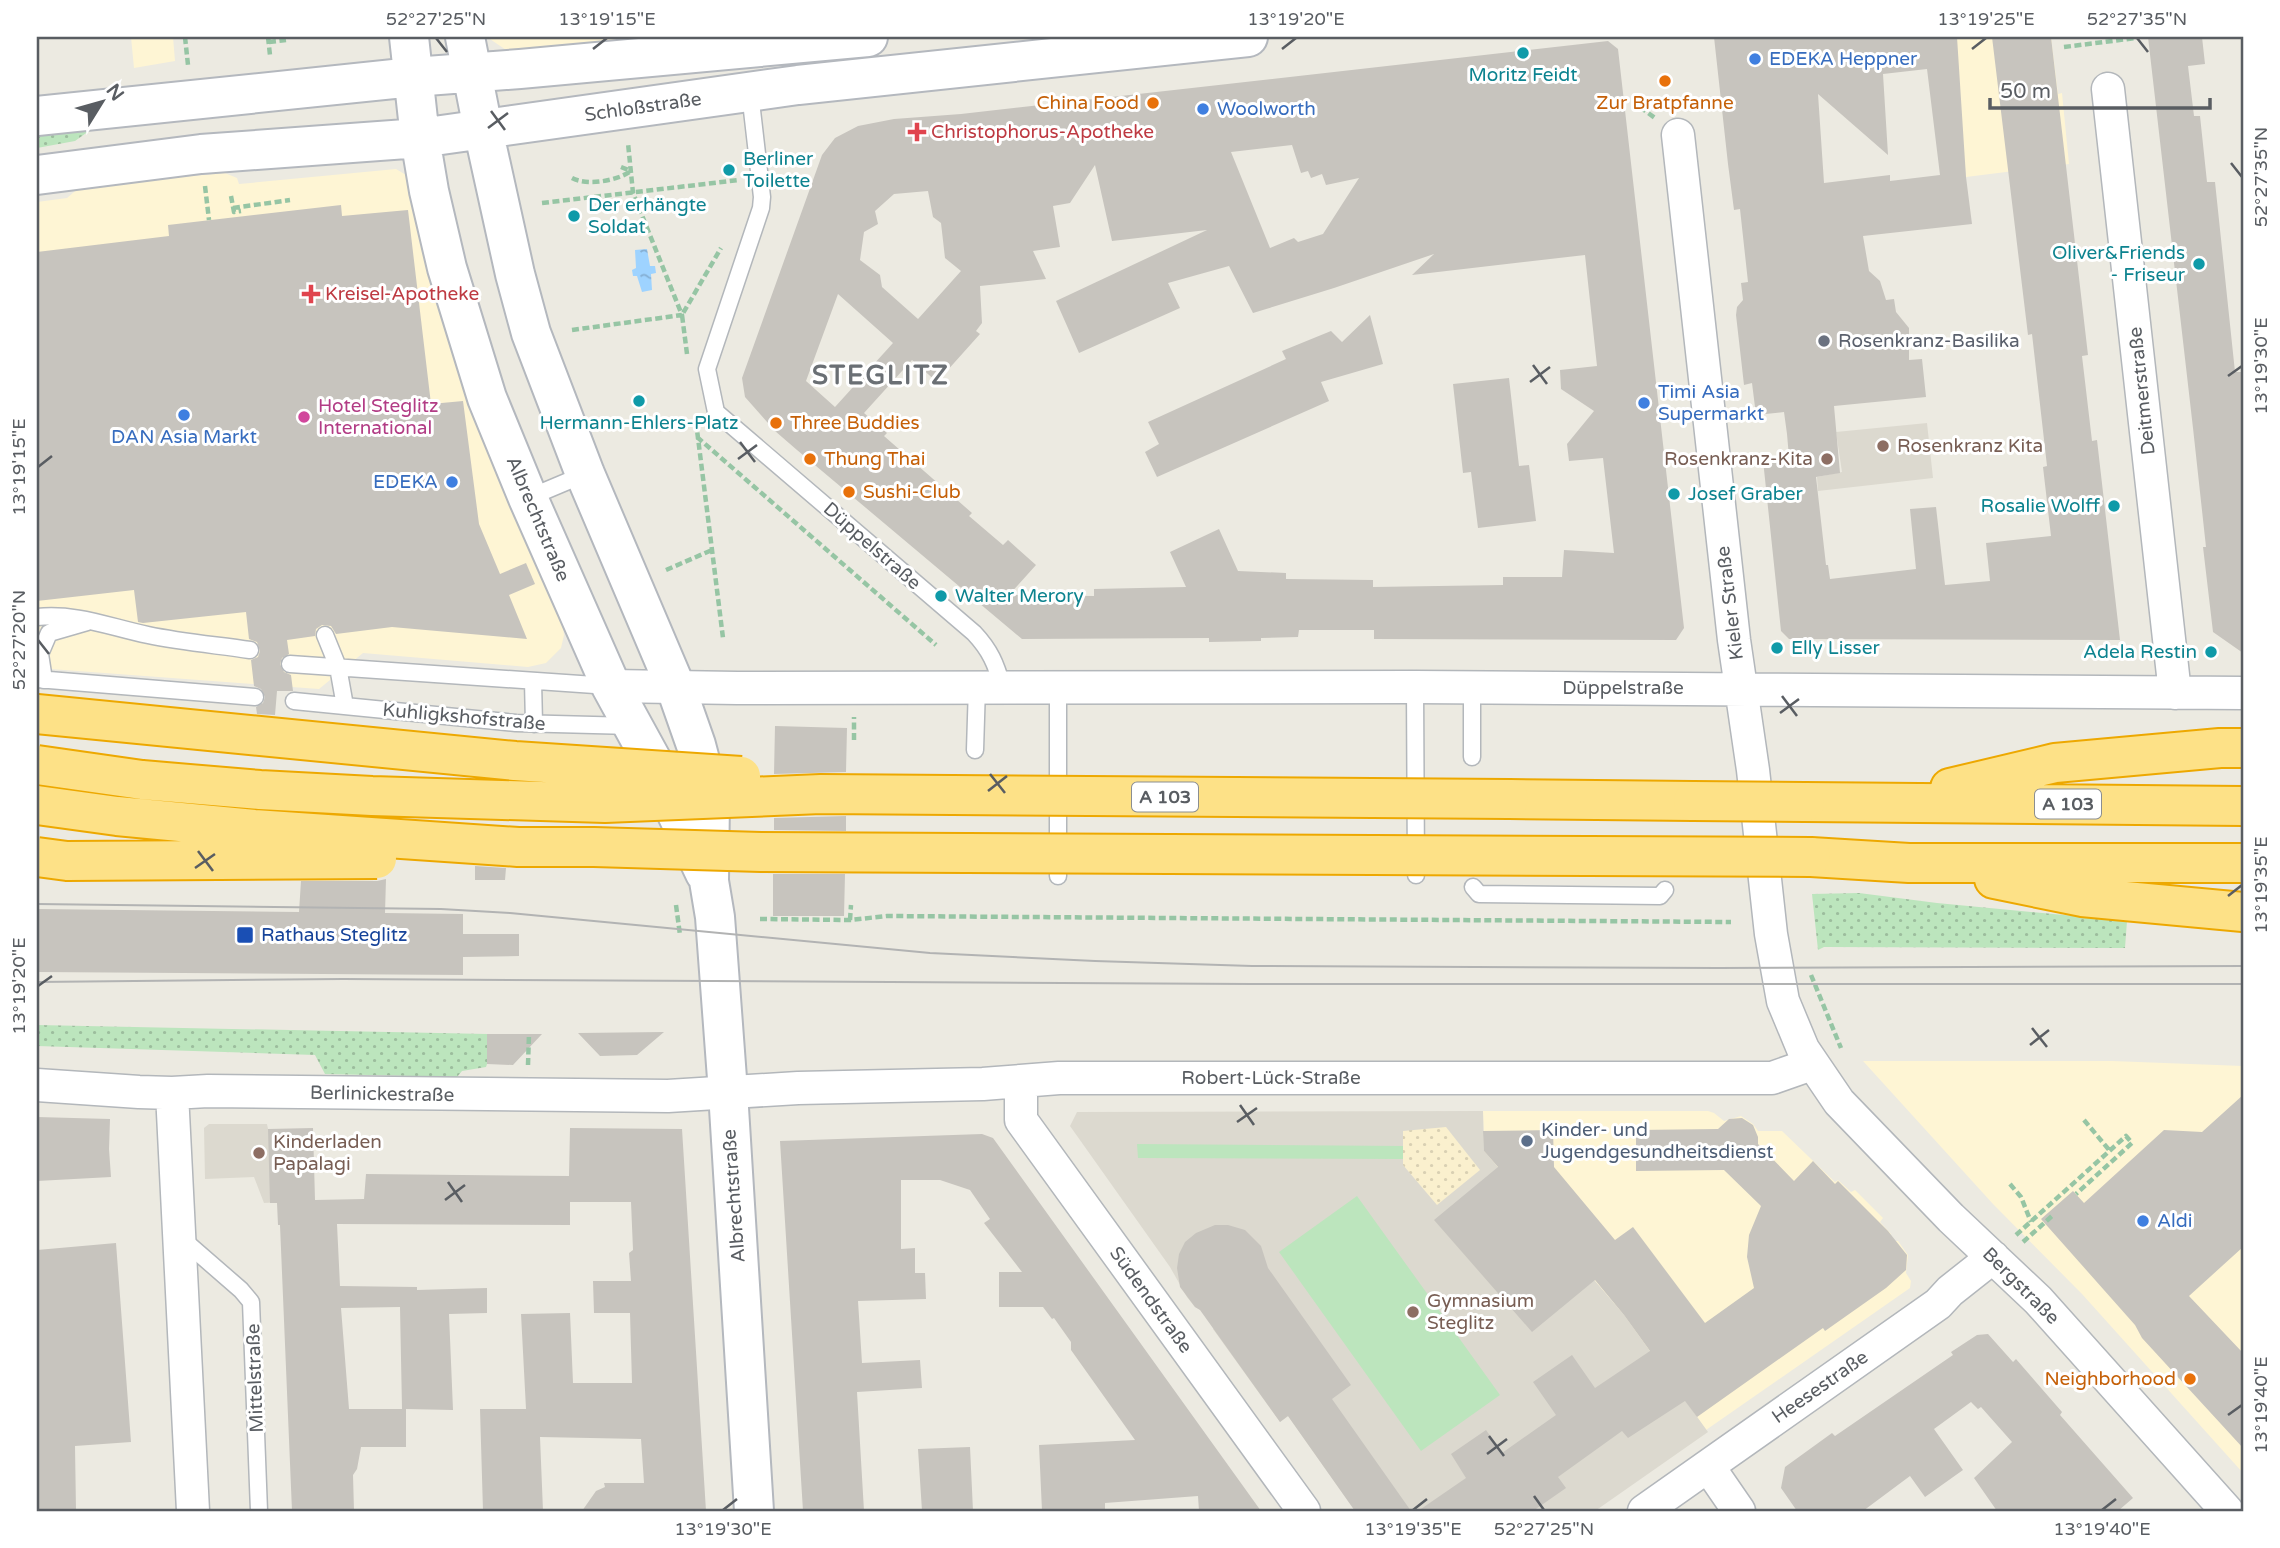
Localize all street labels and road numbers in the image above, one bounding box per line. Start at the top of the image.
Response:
street label: Schloßstraße [583,88,703,126]
street label: Deitmerstraße [2124,326,2160,456]
street label: Albrechtstraße [502,453,574,585]
street label: Düppelstraße [819,498,925,594]
street label: Kieler Straße [1712,545,1748,661]
street label: Düppelstraße [1562,677,1684,699]
street label: Kuhligkshofstraße [382,699,546,735]
road number: A 103 [1132,782,1198,812]
road number: A 103 [2035,790,2101,818]
street label: Robert-Lück-Straße [1181,1067,1361,1089]
street label: Berlinickestraße [310,1082,454,1106]
street label: Albrechtstraße [718,1128,750,1264]
street label: Südendstraße [1105,1243,1197,1357]
street label: Bergstraße [1978,1243,2064,1329]
street label: Mittelstraße [242,1323,268,1433]
street label: Heesestraße [1768,1346,1872,1428]

